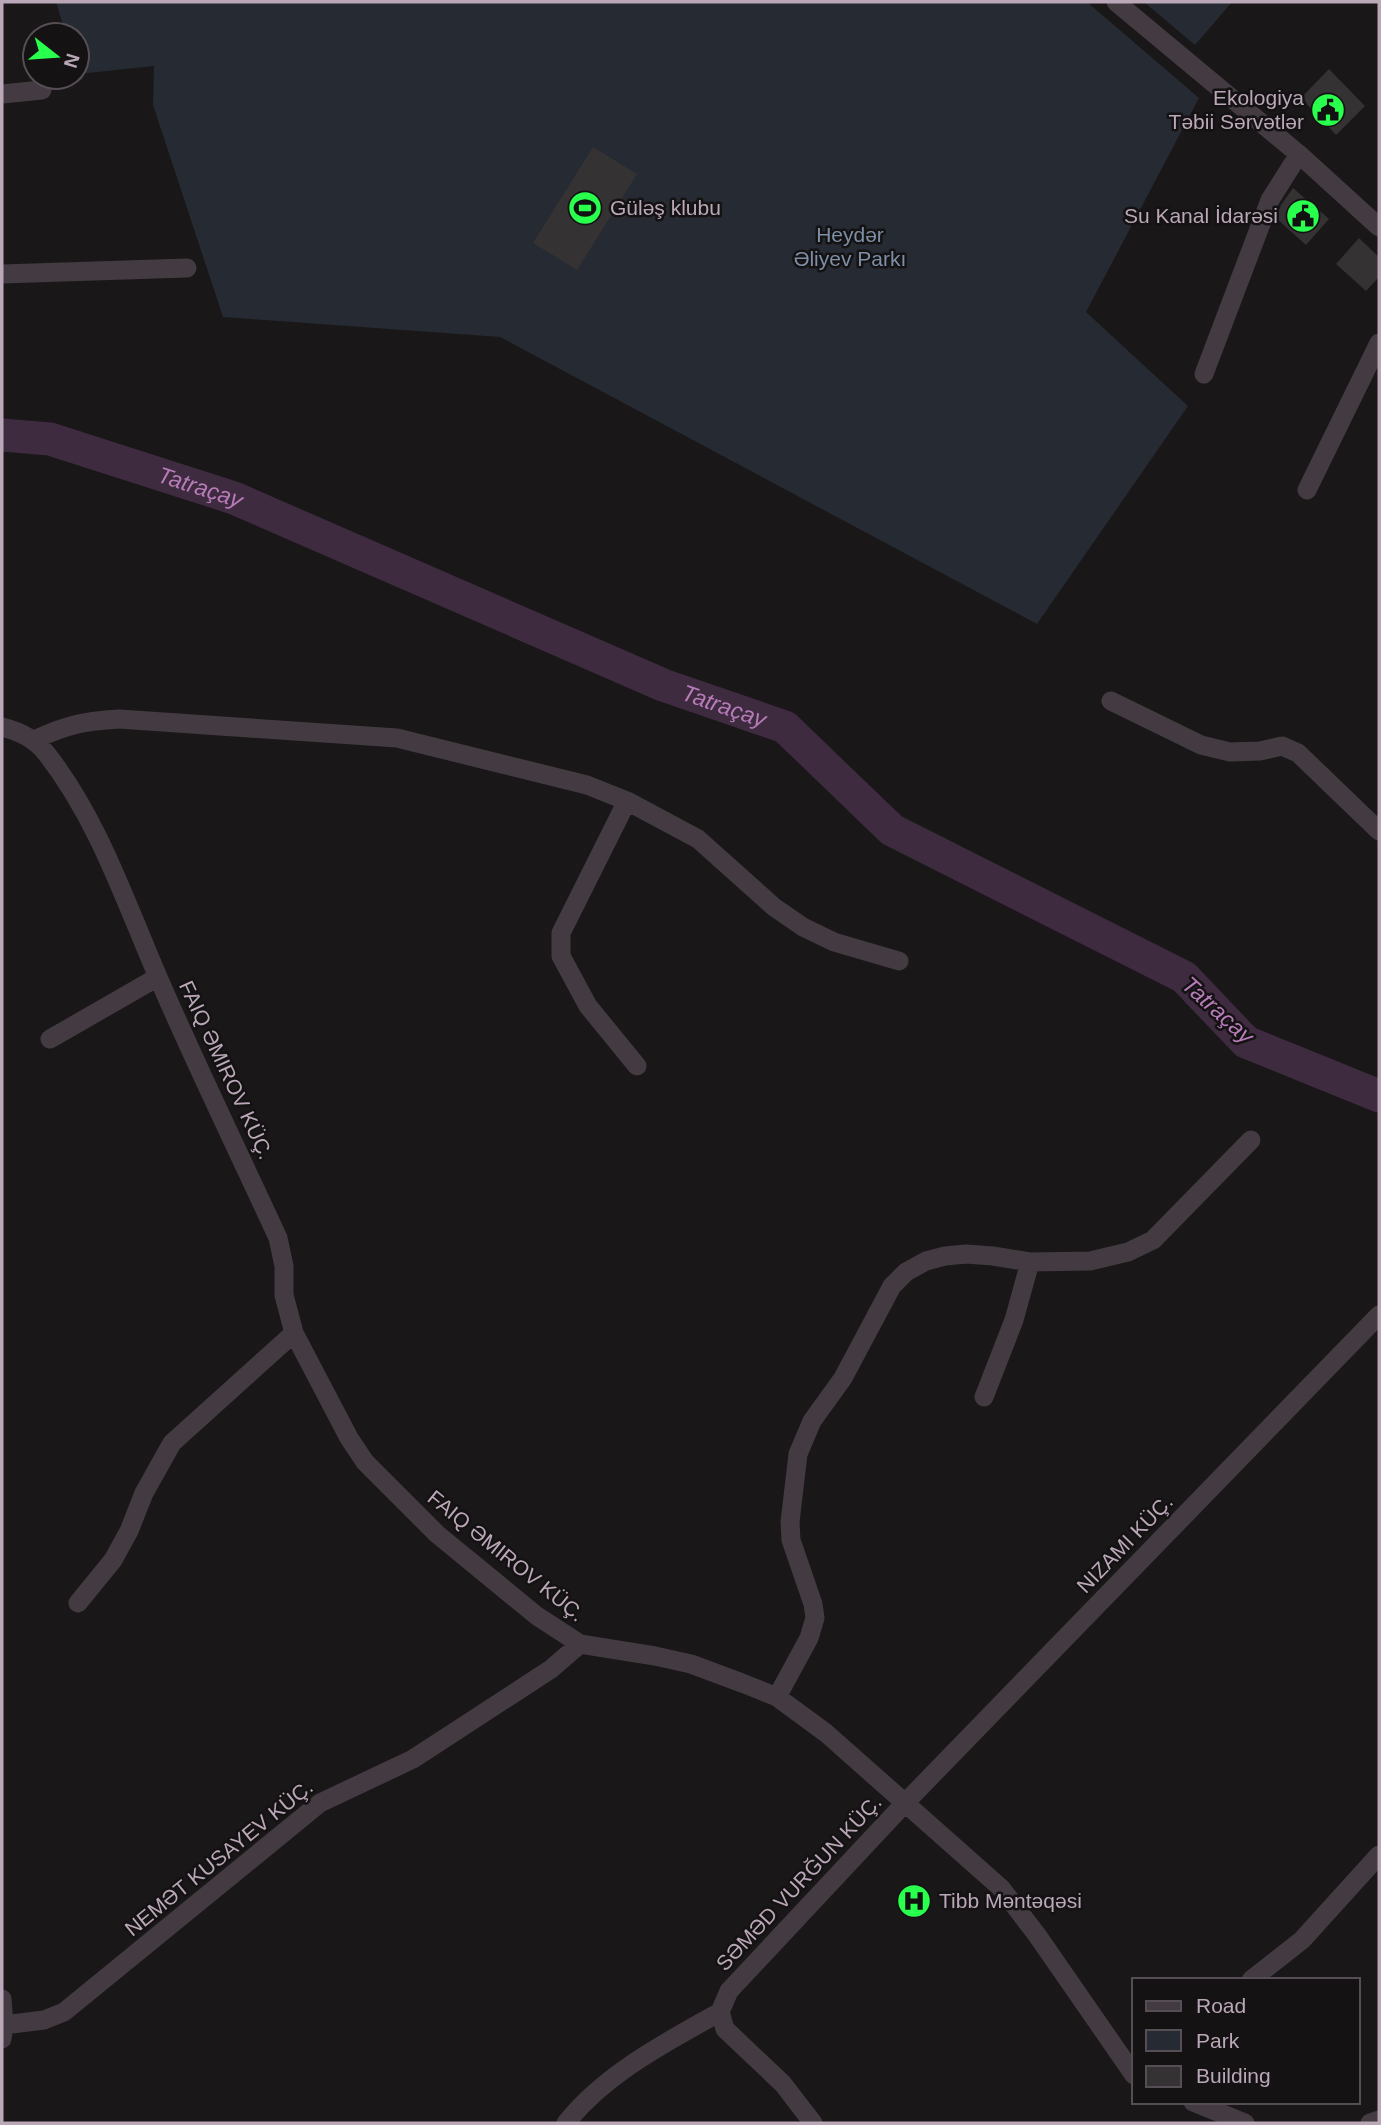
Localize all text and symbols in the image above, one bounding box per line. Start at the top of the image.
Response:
north arrow [21,21,91,91]
text: N [60,51,84,70]
place label: Ekologiya Təbii Sərvətlər [1169,86,1304,133]
public building icon: Ekologiya Təbii Sərvətlər [1309,91,1347,129]
sports icon: Güləş klubu [566,189,604,227]
place label: Güləş klubu [610,196,721,219]
public building icon: Su Kanal İdarəsi [1284,197,1322,235]
place label: Su Kanal İdarəsi [1124,204,1278,227]
park label: Heydər Əliyev Parkı [794,223,906,270]
water label: Tatraçay [155,461,248,514]
water label: Tatraçay [679,680,771,733]
water label: Tatraçay [1177,971,1260,1050]
street label: FAIQ ƏMIROV KÜÇ. [175,977,278,1163]
street label: FAIQ ƏMIROV KÜÇ. [424,1486,589,1626]
street label: NIZAMI KÜÇ. [1072,1490,1177,1597]
street label: NEMƏT KUSAYEV KÜÇ. [120,1775,317,1940]
street label: SƏMƏD VURĞUN KÜÇ. [711,1790,886,1975]
hospital icon: Tibb Məntəqəsi [895,1882,933,1920]
place label: Tibb Məntəqəsi [939,1889,1082,1912]
legend [1132,1978,1360,2104]
text: Road [1196,1994,1246,2017]
text: Park [1196,2029,1240,2052]
text: Building [1196,2064,1271,2087]

